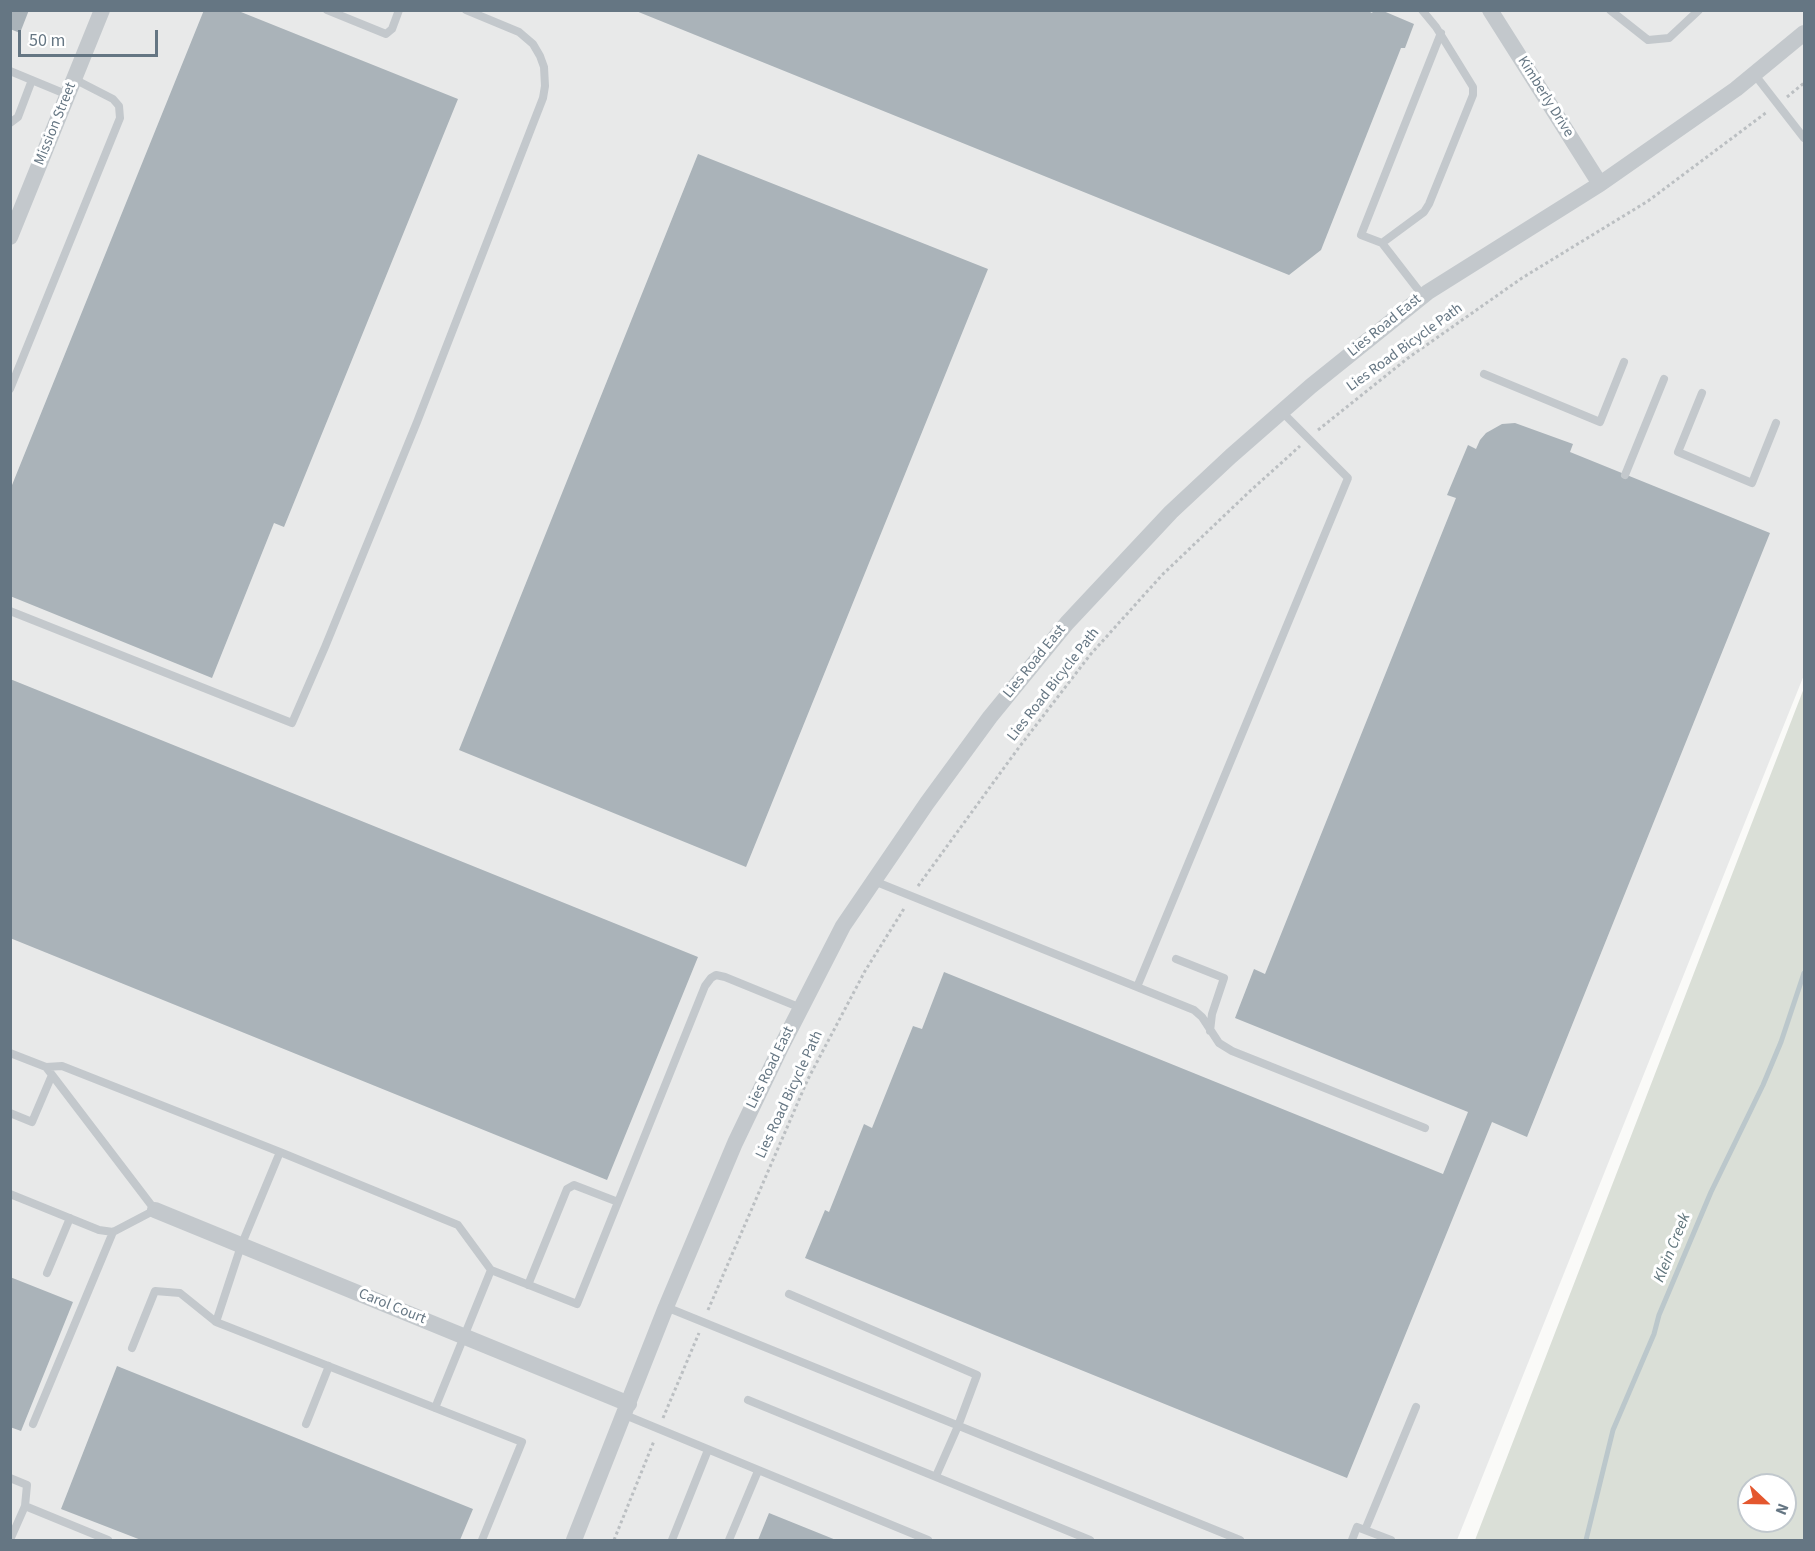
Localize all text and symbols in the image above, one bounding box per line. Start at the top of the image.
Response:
scale bar [21,18,160,56]
text: 50 m [29,28,65,53]
street label: Kimberly Drive [1513,53,1577,141]
street label: Mission Street [31,80,81,168]
street label: Lies Road East [1345,291,1425,361]
street label: Lies Road Bicycle Path [1344,300,1466,396]
street label: Lies Road East [1000,622,1070,702]
street label: Lies Road Bicycle Path [1004,625,1104,745]
street label: Lies Road East [743,1024,799,1112]
street label: Lies Road Bicycle Path [753,1028,827,1162]
water label: Klein Creek [1650,1211,1696,1285]
street label: Carol Court [356,1285,428,1329]
north arrow [1737,1473,1797,1533]
text: N [1770,1500,1794,1518]

